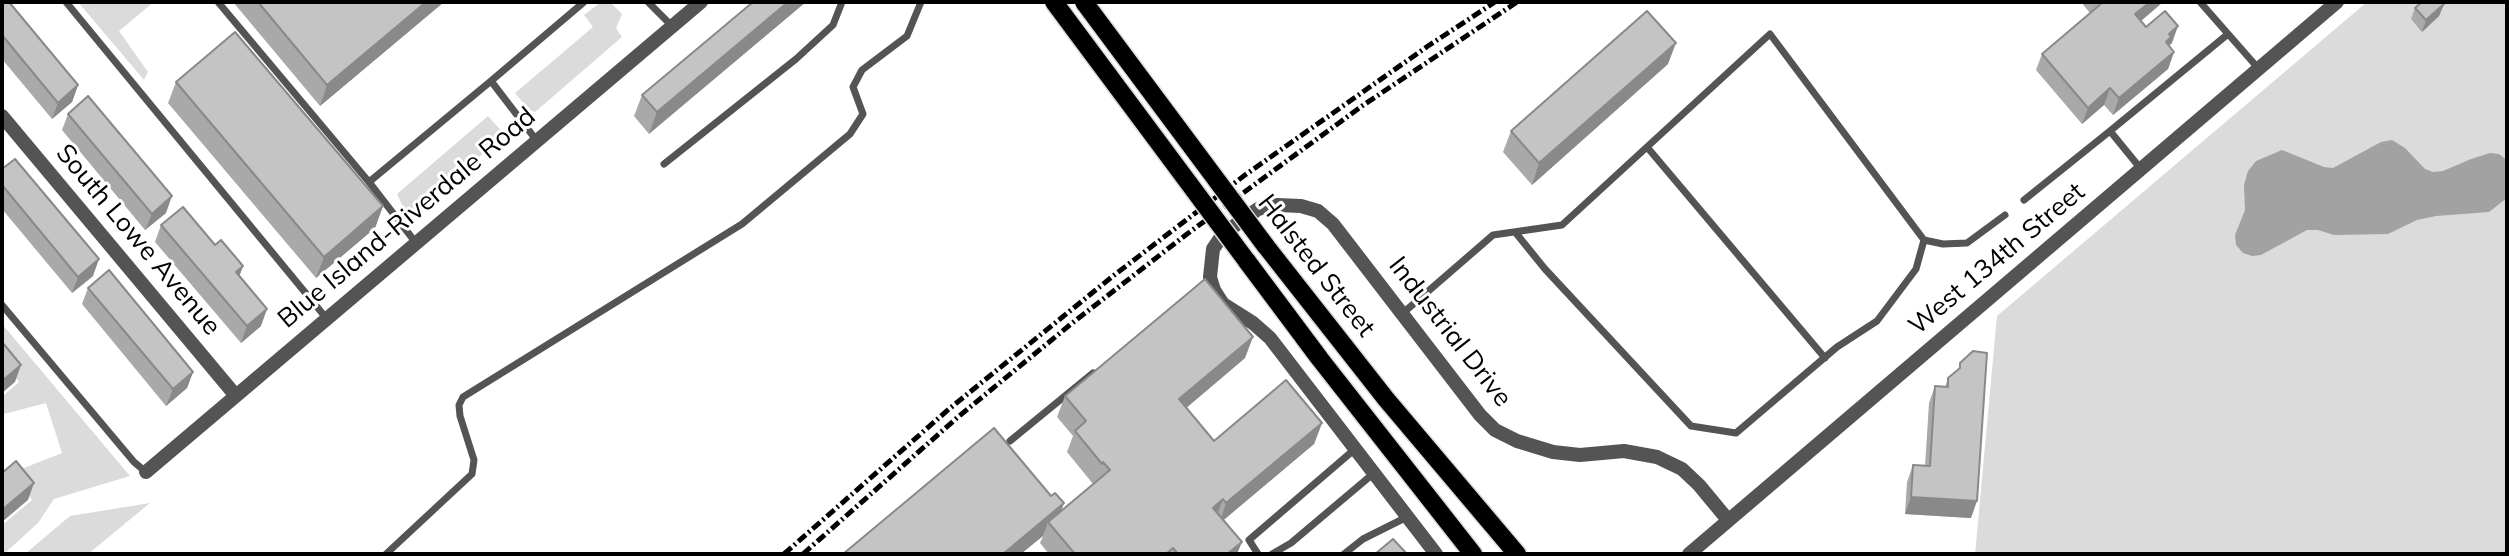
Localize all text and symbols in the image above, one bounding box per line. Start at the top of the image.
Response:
street label: Blue Island-Riverdale Road [272,101,542,335]
street label: South Lowe Avenue [49,138,227,342]
street label: West 134th Street [1903,176,2091,342]
street label: Halsted Street [1251,189,1381,343]
street label: Industrial Drive [1382,251,1518,413]

